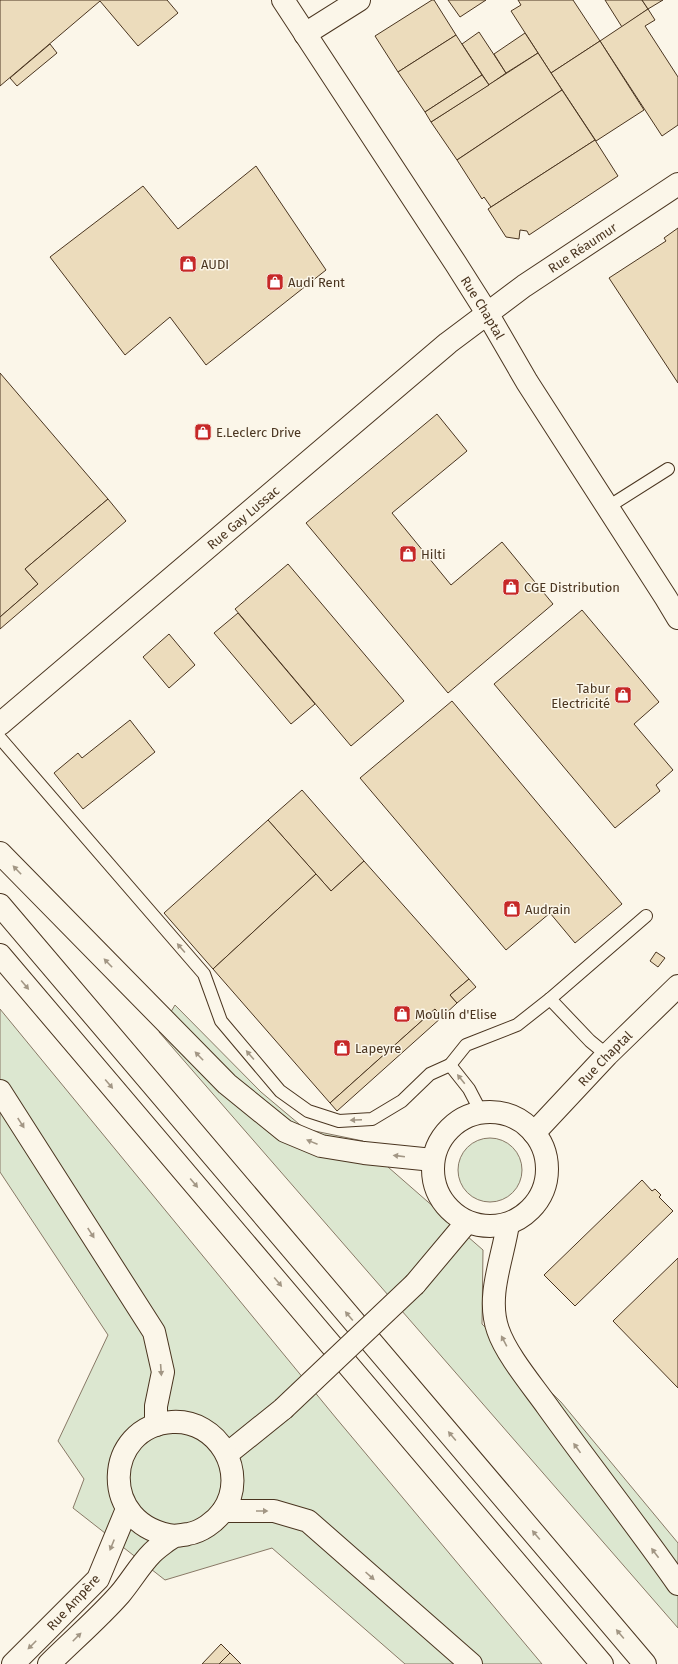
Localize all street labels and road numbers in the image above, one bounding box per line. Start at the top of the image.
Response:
street label: Rue Réaumur [545,220,620,276]
street label: Rue Chaptal [458,274,508,342]
street label: Rue Gay Lussac [204,483,282,553]
street label: Rue Chaptal [575,1028,635,1089]
street label: Rue Ampère [44,1571,103,1633]

